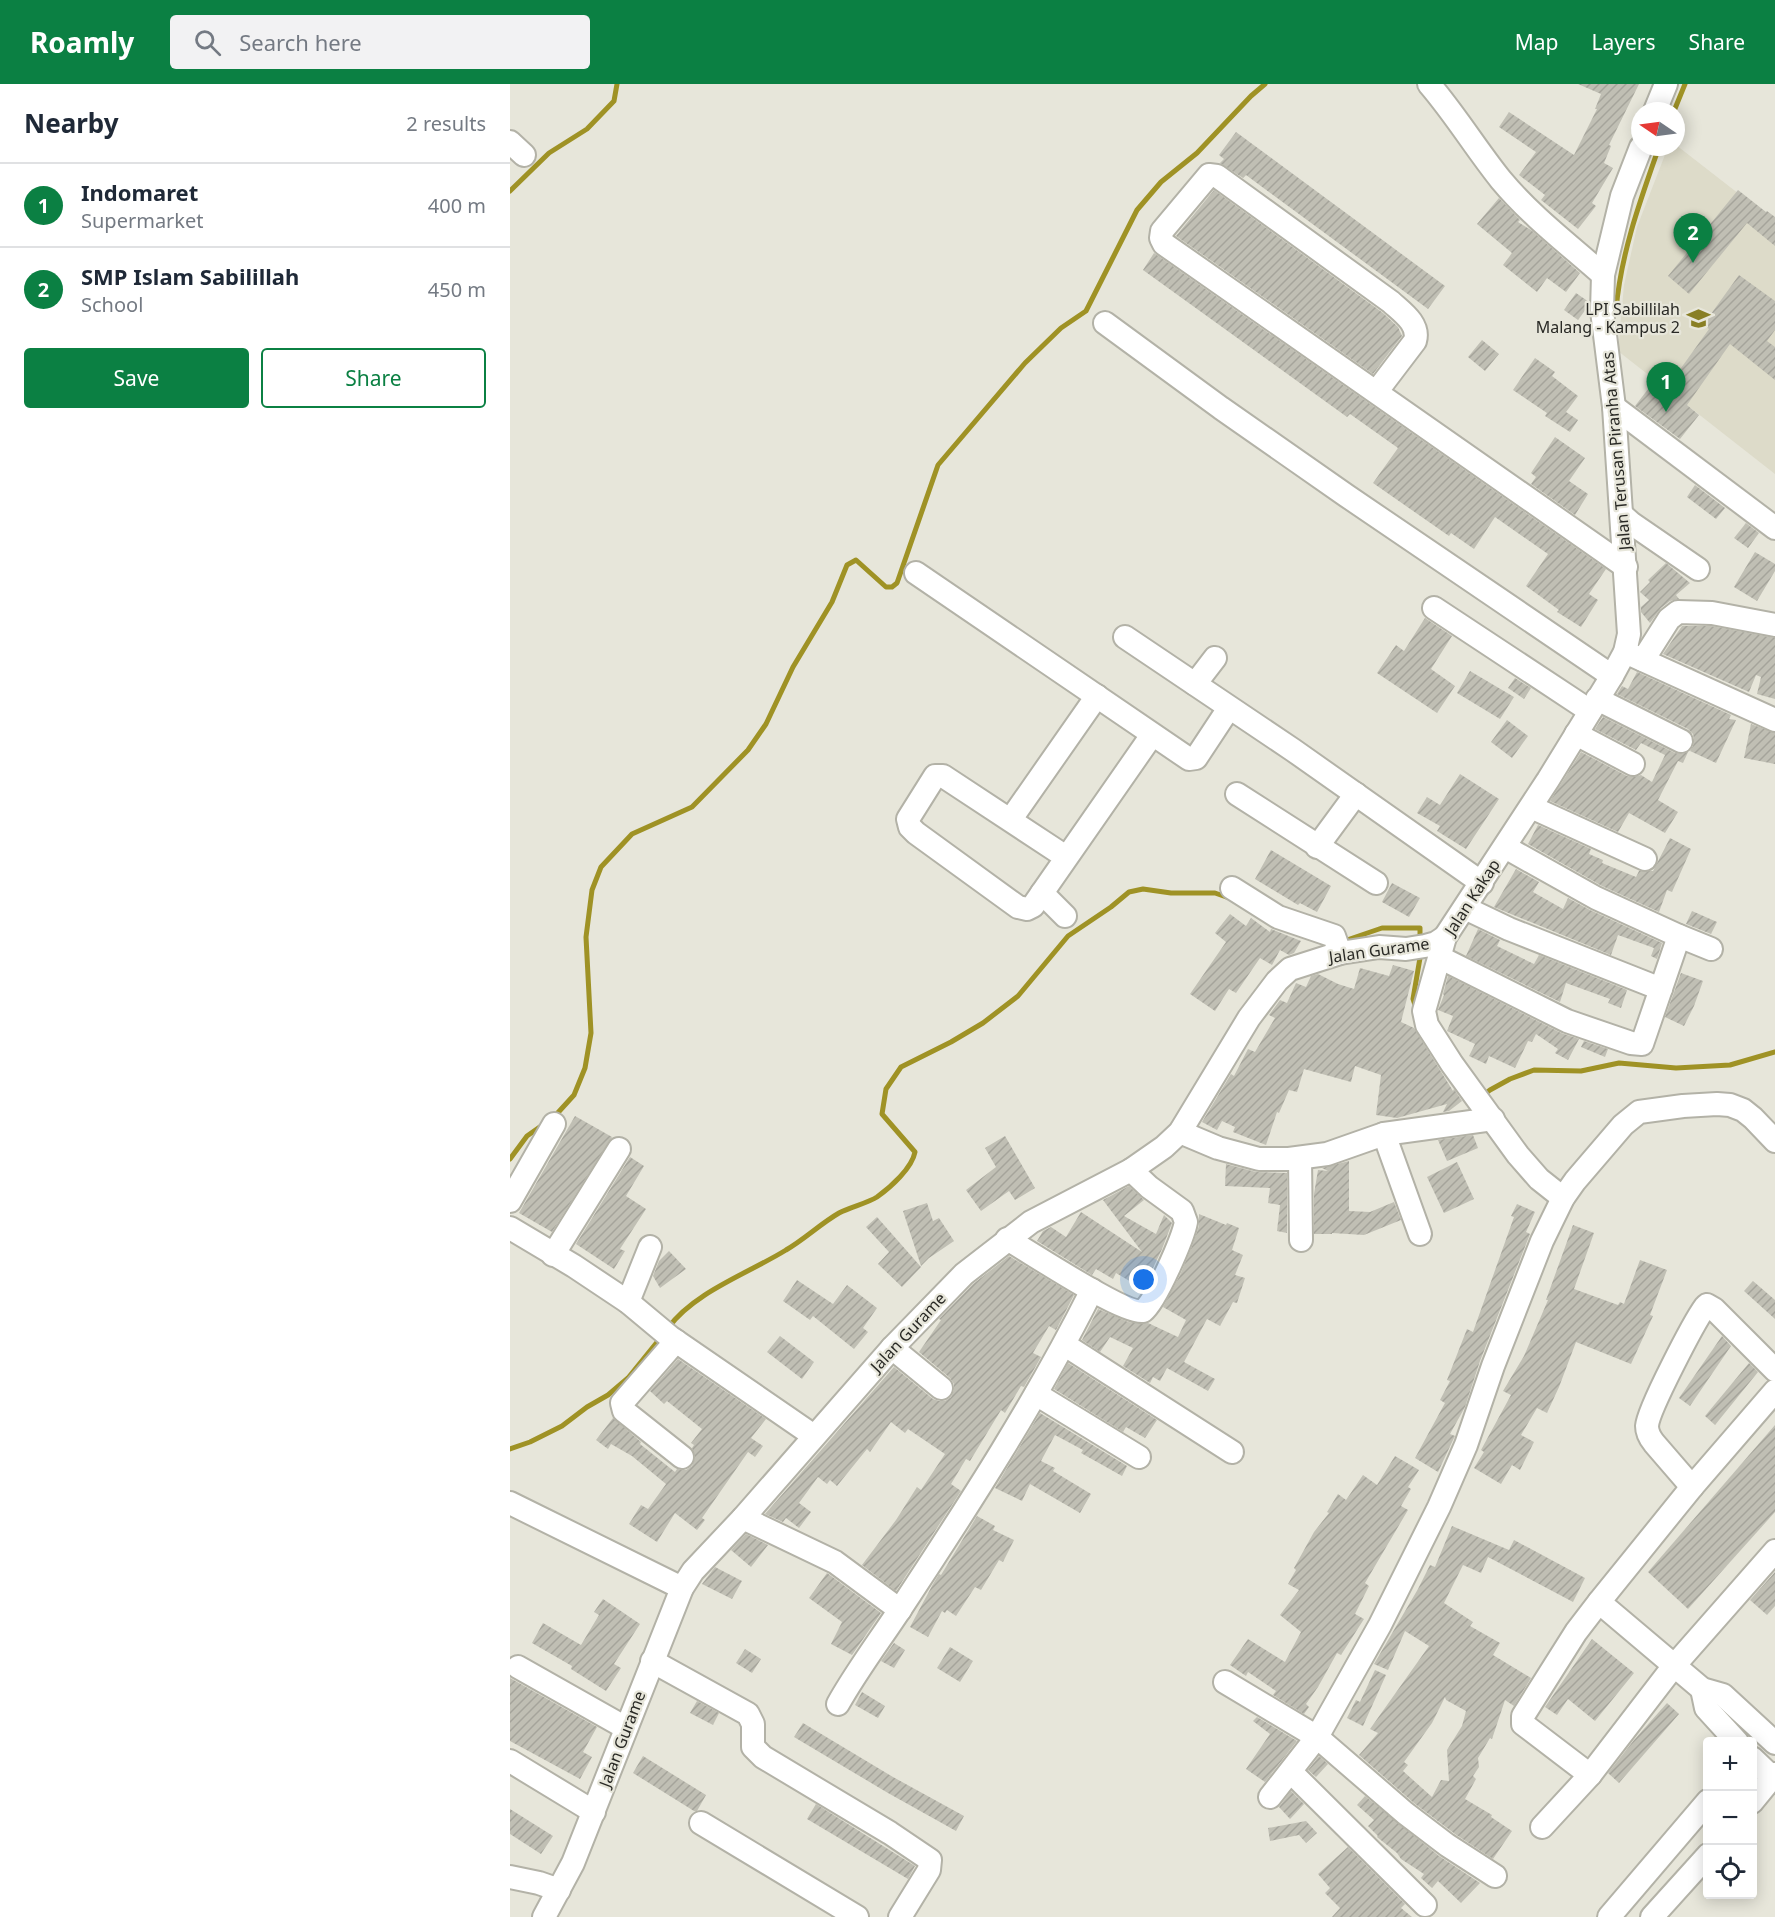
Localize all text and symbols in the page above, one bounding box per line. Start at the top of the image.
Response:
search box [170,15,590,69]
text: Roamly [30,23,134,61]
icon: search [191,26,224,59]
text: Search here [239,27,362,57]
text: Map [1515,28,1559,56]
text: Layers [1592,28,1656,56]
text: Share [1689,28,1745,56]
north arrow [1631,102,1685,156]
text: Nearby [24,105,119,141]
text: 2 results [406,110,486,137]
text: Indomaret [81,177,198,207]
text: 1 [38,192,49,219]
text: 400 m [428,192,486,219]
text: Supermarket [81,207,204,234]
pin: 2 [1674,214,1712,263]
text: SMP Islam Sabilillah [81,261,299,291]
text: 2 [38,276,49,303]
text: 450 m [428,276,486,303]
text: School [81,291,143,318]
place label: LPI Sabillilah Malang - Kampus 2 [1536,298,1680,338]
school or university icon: LPI Sabillilah Malang - Kampus 2 [1685,305,1711,331]
button: Save [24,348,249,408]
button: Share [261,348,486,408]
street label: Jalan Terusan Piranha Atas [1596,351,1636,553]
pin: 1 [1646,362,1686,412]
street label: Jalan Kakap [1438,855,1505,941]
street label: Jalan Gurame [1325,932,1431,968]
your location [1129,1265,1158,1294]
street label: Jalan Gurame [864,1287,951,1378]
street label: Jalan Gurame [593,1688,650,1792]
map controls [1703,1737,1757,1899]
button: + [1703,1737,1757,1791]
button: − [1703,1791,1757,1845]
button: locate [1703,1845,1757,1899]

